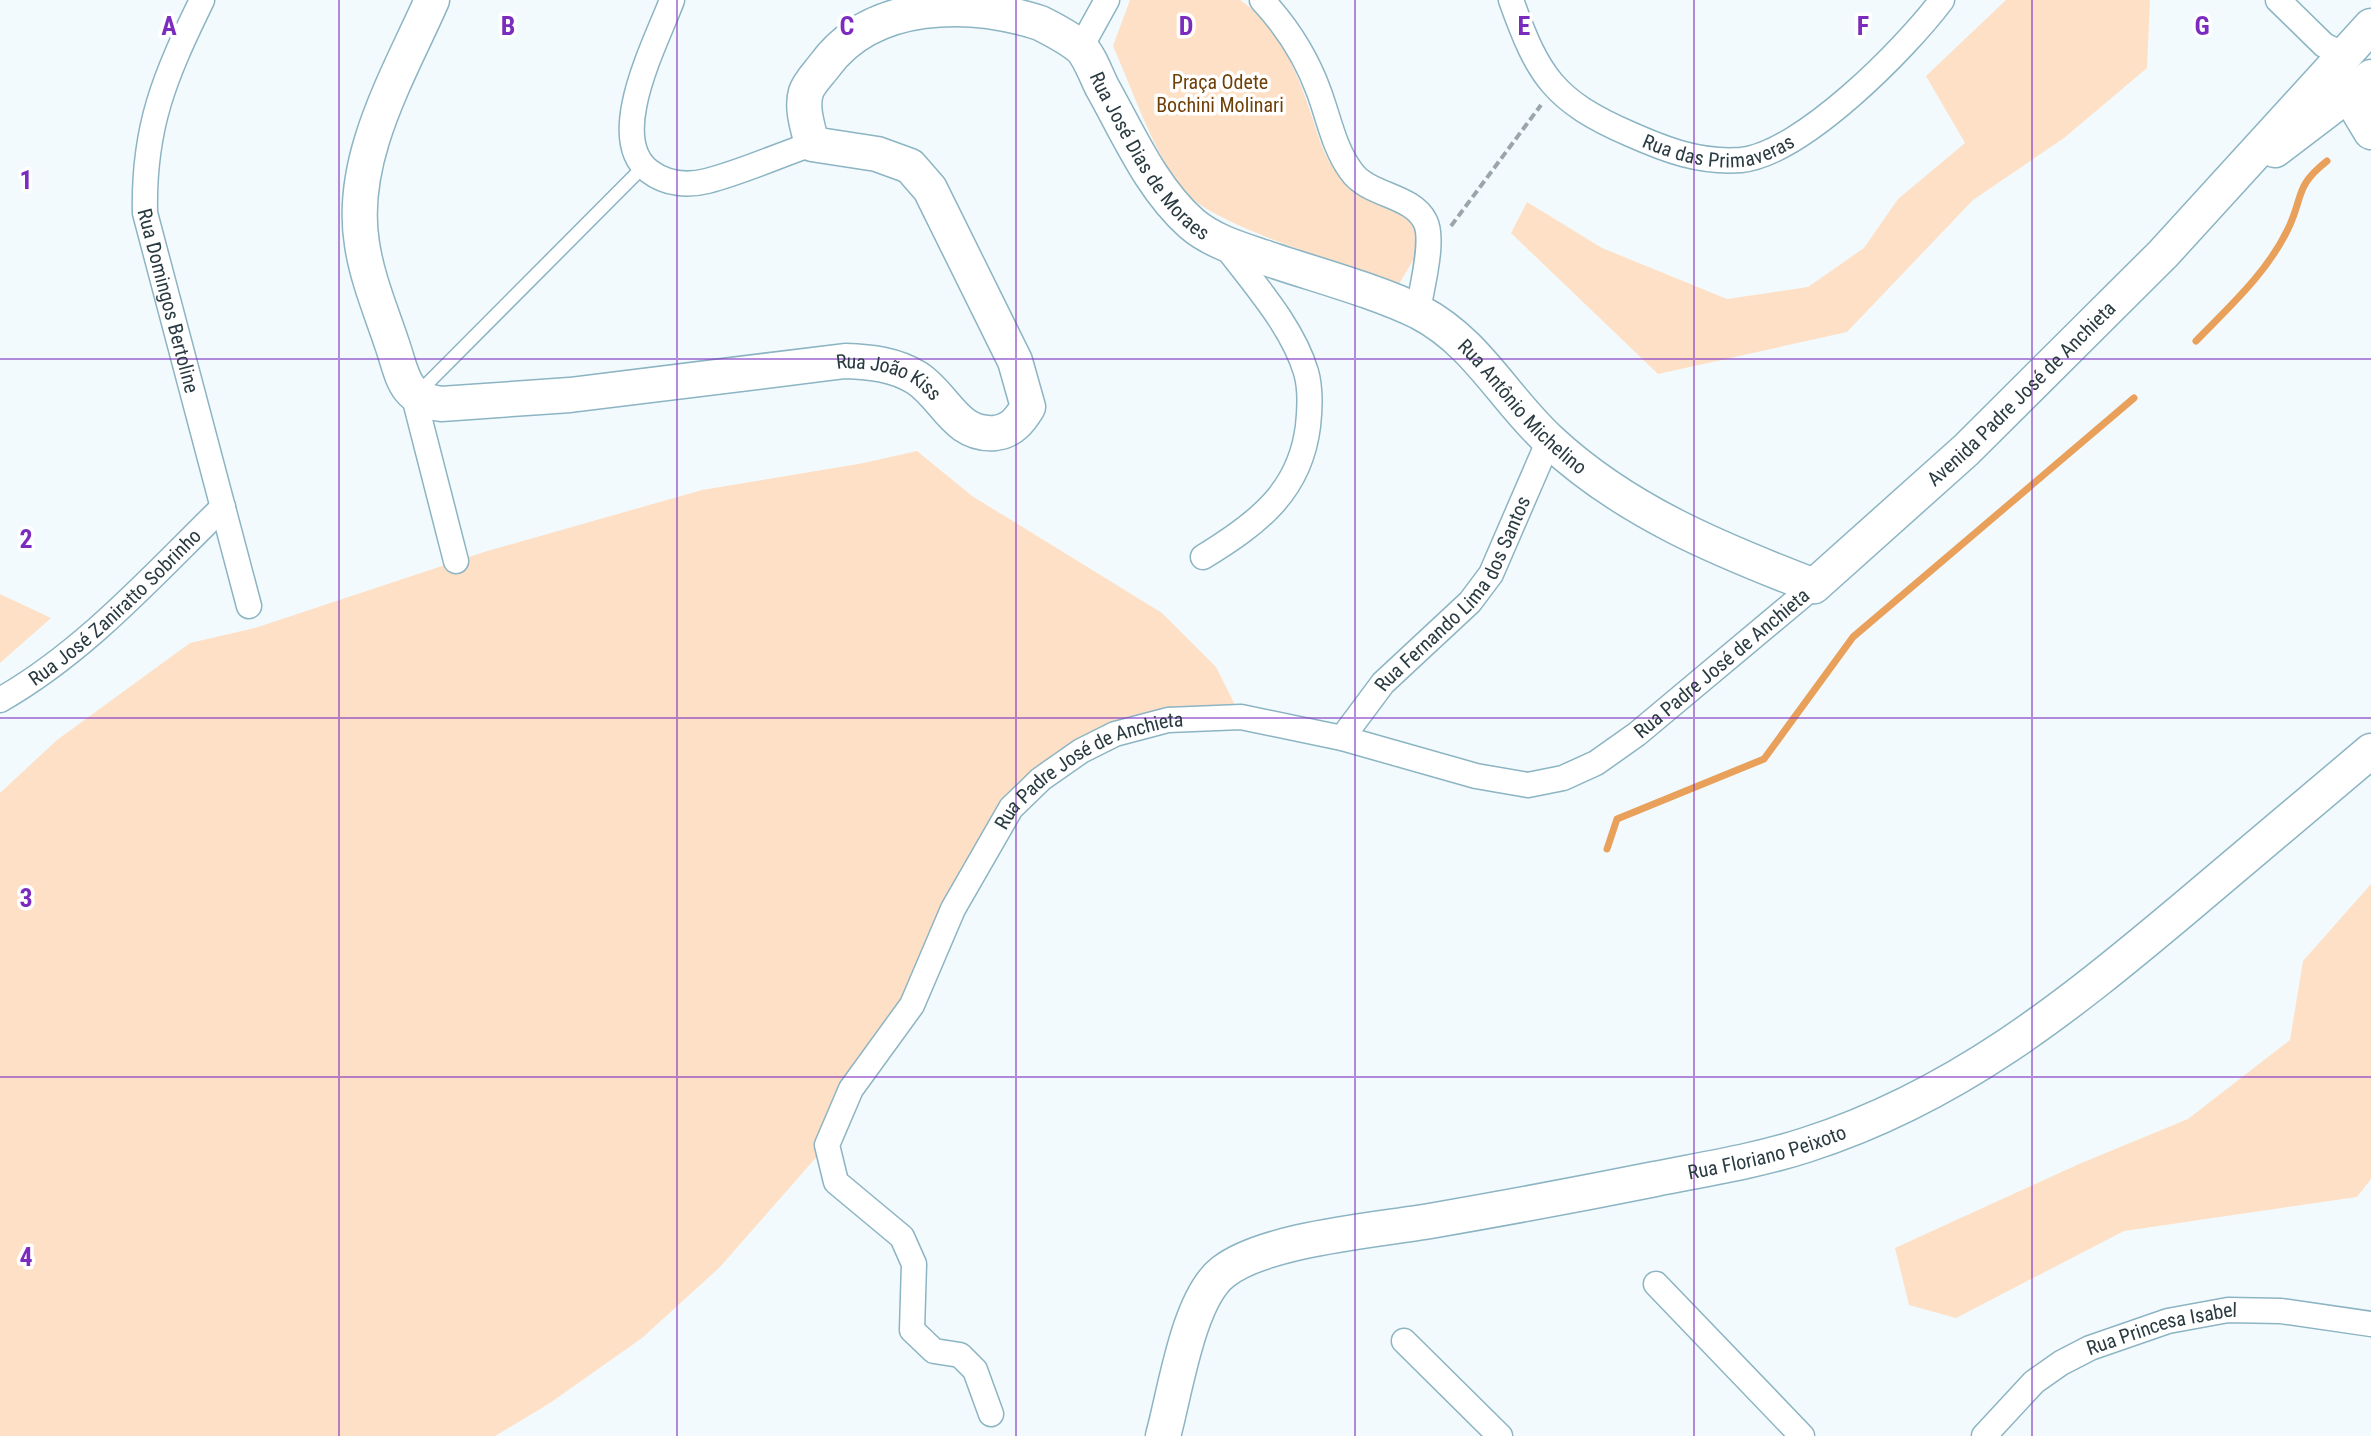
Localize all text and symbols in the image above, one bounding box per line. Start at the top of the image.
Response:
text: A [161,11,177,41]
text: B [501,11,515,41]
text: C [840,11,855,41]
text: D [1179,11,1193,41]
text: E [1518,11,1531,41]
text: F [1857,11,1869,41]
text: G [2194,11,2210,41]
street label: Rua José Dias de Moraes [1085,68,1214,245]
park label: Praça Odete Bochini Molinari [1156,70,1284,117]
street label: Rua das Primaveras [1639,129,1798,173]
text: 1 [19,165,33,195]
street label: Rua Domingos Bertoline [132,206,204,396]
street label: Avenida Padre José de Anchieta [1922,296,2120,491]
street label: Rua Antônio Michelino [1453,334,1592,479]
street label: Rua João Kiss [835,349,947,405]
street label: Rua Fernando Lima dos Santos [1369,492,1535,696]
text: 2 [19,524,33,554]
street label: Rua José Zaniratto Sobrinho [24,524,206,691]
street label: Rua Padre José de Anchieta [1629,583,1814,743]
street label: Rua Padre José de Anchieta [989,707,1184,834]
text: 3 [19,883,33,913]
street label: Rua Floriano Peixoto [1686,1120,1850,1184]
text: 4 [19,1242,33,1272]
street label: Rua Princesa Isabel [2083,1297,2237,1360]

